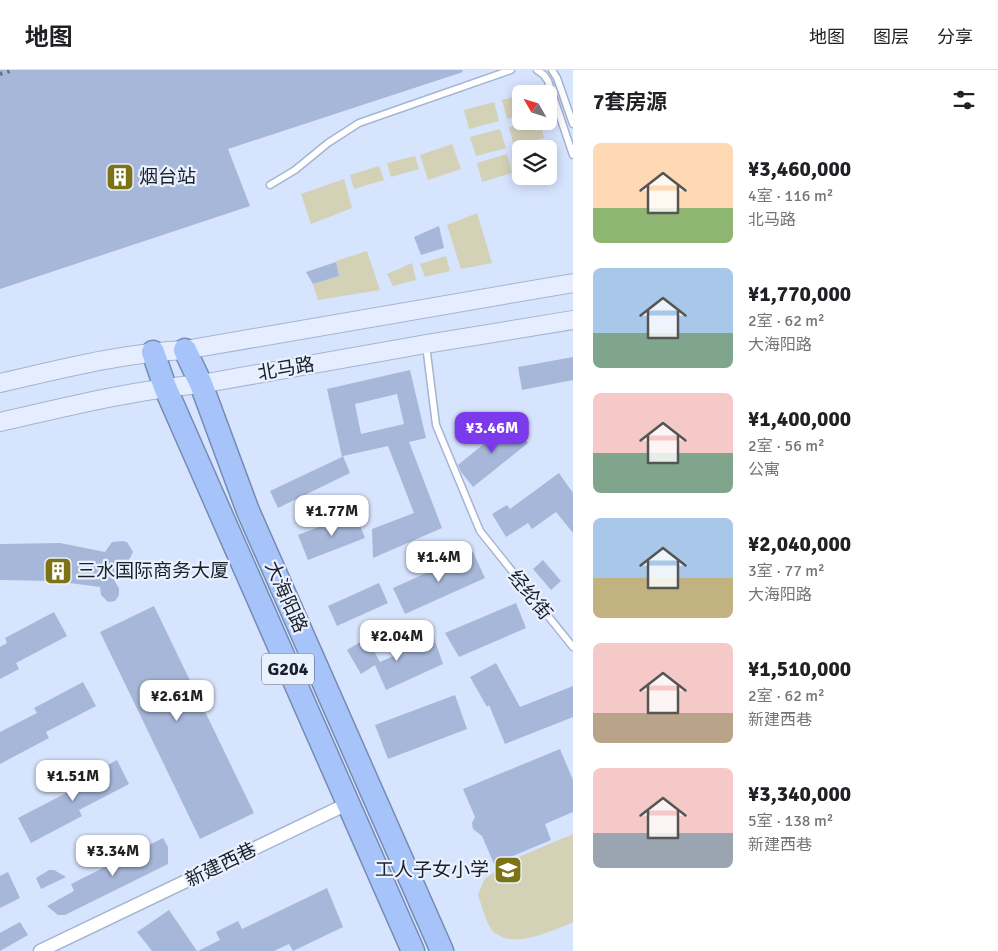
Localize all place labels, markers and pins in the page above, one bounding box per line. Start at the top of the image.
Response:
building icon: 烟台站 [105,162,135,192]
place label: 烟台站 [139,165,196,189]
pin: ¥3.46M [451,412,533,454]
pin: ¥1.77M [291,494,373,537]
pin: ¥1.4M [404,540,474,583]
building icon: 三水国际商务大厦 [43,556,73,586]
place label: 三水国际商务大厦 [77,559,229,583]
pin: ¥2.04M [356,620,438,662]
pin: ¥2.61M [136,680,218,722]
pin: ¥1.51M [32,760,114,802]
pin: ¥3.34M [72,834,154,877]
school or university icon: 工人子女小学 [493,855,523,885]
place label: 工人子女小学 [375,858,489,882]

